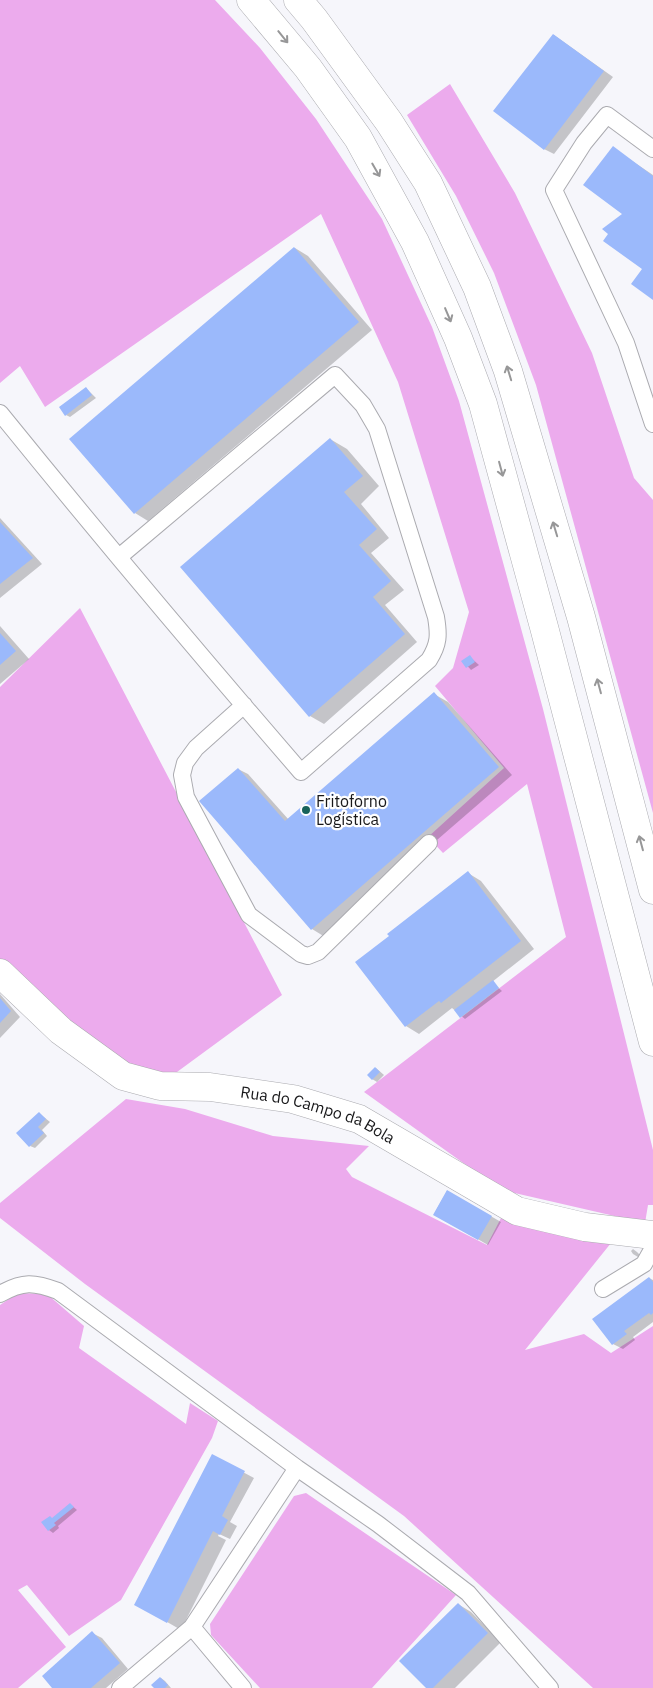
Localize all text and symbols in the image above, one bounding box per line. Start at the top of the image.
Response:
one-way arrow [277,30,288,43]
one-way arrow [372,162,382,176]
one-way arrow [444,307,454,322]
one-way arrow [503,366,513,382]
one-way arrow [496,461,506,477]
one-way arrow [549,522,559,538]
one-way arrow [594,678,604,694]
place label: Fritoforno Logística [316,791,387,829]
marker: Fritoforno Logística [300,804,312,816]
one-way arrow [635,835,645,851]
street label: Rua do Campo da Bola [239,1082,399,1148]

